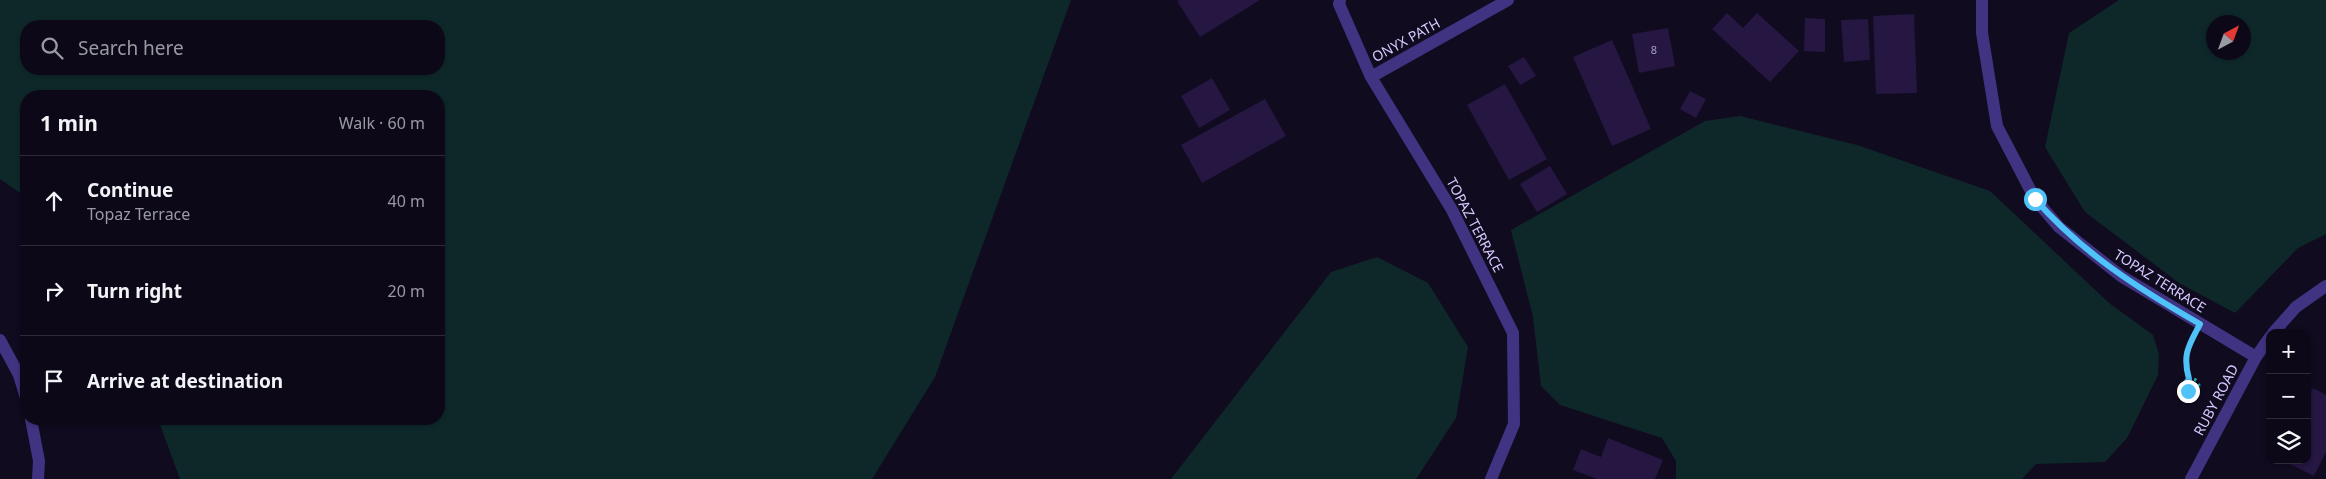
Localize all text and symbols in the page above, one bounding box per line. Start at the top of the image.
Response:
street label: ONYX PATH [1368,13,1443,66]
north arrow [2206,15,2251,60]
search box [20,20,445,75]
icon: search [38,34,66,62]
text: Search here [78,35,184,61]
house number: 8 [1651,42,1657,57]
text: 1 min [40,109,98,137]
text: Walk · 60 m [339,112,425,134]
street label: TOPAZ TERRACE [1442,174,1508,276]
text: Continue [87,177,173,203]
icon: ahead [40,187,68,215]
route start [2024,188,2047,211]
text: 40 m [388,190,425,212]
text: Topaz Terrace [87,203,190,225]
street label: TOPAZ TERRACE [2111,245,2210,316]
icon: right [40,277,68,305]
text: Turn right [87,278,182,304]
text: 20 m [388,280,425,302]
map controls [2266,329,2311,464]
button: + [2266,329,2311,374]
street label: RUBY ROAD [2189,361,2242,439]
icon: arrive [40,367,68,395]
text: Arrive at destination [87,368,283,394]
button: − [2266,374,2311,419]
route end [2177,380,2200,403]
button: layers [2266,419,2311,464]

